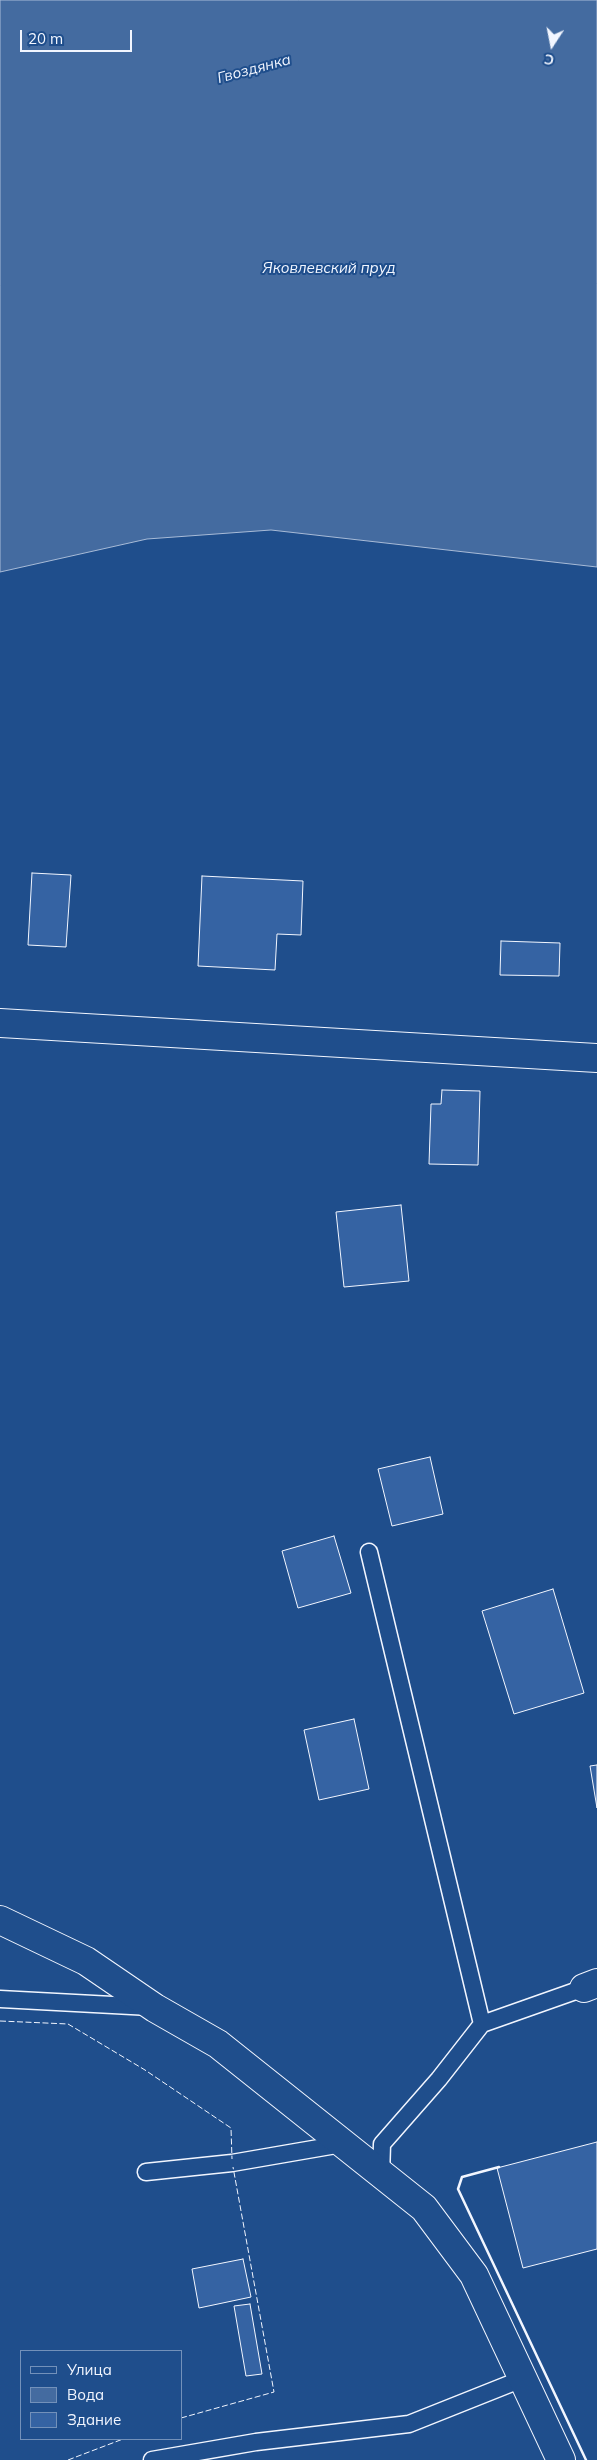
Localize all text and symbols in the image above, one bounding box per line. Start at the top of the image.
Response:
scale bar [22,20,135,52]
north arrow [527,20,577,70]
text: 20 m [28,29,63,48]
text: С [543,50,556,69]
water label: Гвоздянка [215,51,293,87]
water label: Яковлевский пруд [262,259,396,277]
legend [20,2350,182,2440]
text: Улица [67,2360,112,2379]
text: Вода [67,2385,104,2404]
text: Здание [67,2410,121,2429]

